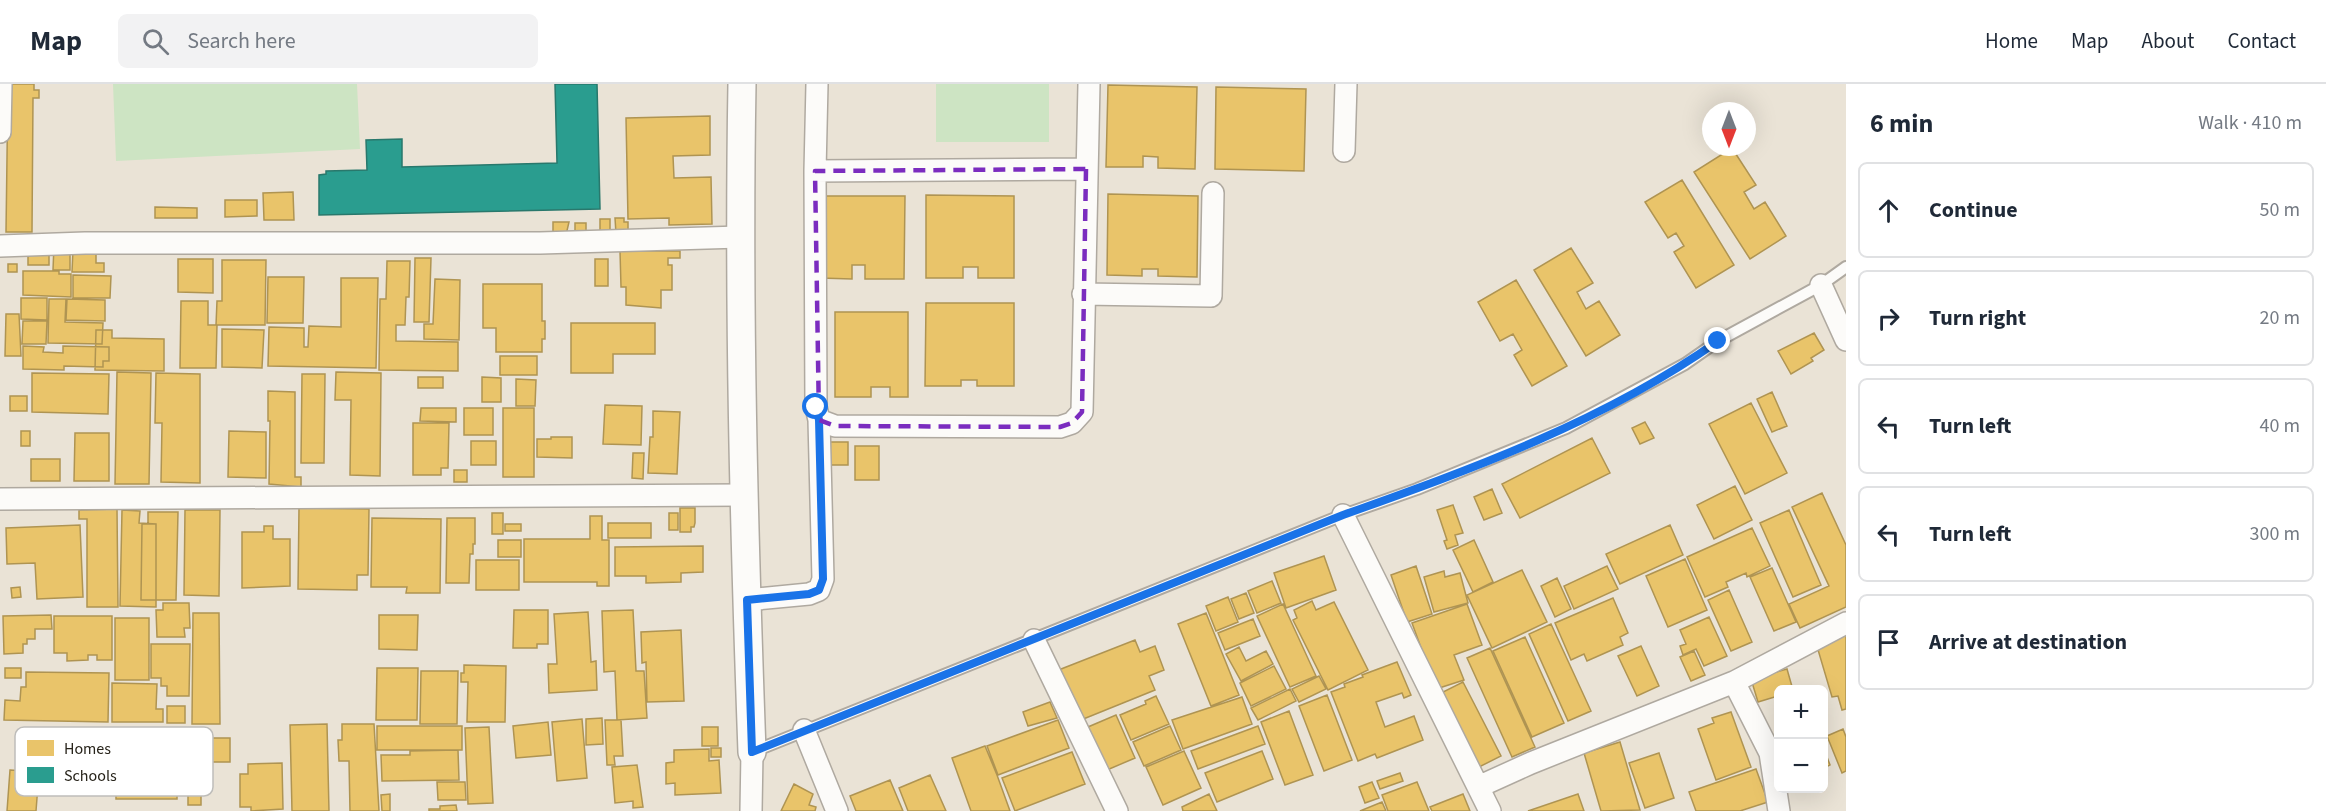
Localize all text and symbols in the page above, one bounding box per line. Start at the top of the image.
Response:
search box [118,14,538,68]
text: Map [30,21,82,61]
icon: search [139,25,172,58]
text: Search here [187,25,296,57]
text: Home [1985,26,2038,56]
text: Map [2071,26,2109,56]
text: About [2142,26,2194,56]
text: Contact [2227,26,2296,56]
north arrow [1702,102,1756,156]
text: 6 min [1870,105,1933,142]
text: Walk · 410 m [2198,109,2302,137]
icon: ahead [1872,194,1905,227]
text: Continue [1929,194,2018,226]
text: 50 m [2260,196,2300,224]
icon: right [1872,302,1905,335]
text: Turn right [1929,302,2026,334]
text: 20 m [2260,304,2300,332]
route end [1704,327,1730,353]
route start [802,393,828,419]
icon: left [1872,410,1905,443]
text: Turn left [1929,410,2011,442]
text: 40 m [2260,412,2300,440]
icon: left [1872,518,1905,551]
text: Turn left [1929,518,2011,550]
text: 300 m [2250,520,2300,548]
icon: arrive [1872,626,1905,659]
text: Arrive at destination [1929,626,2127,658]
map controls [1774,685,1828,793]
button: + [1774,685,1828,739]
legend [15,727,213,796]
text: Homes [64,738,111,760]
button: − [1774,739,1828,793]
text: Schools [64,765,117,787]

